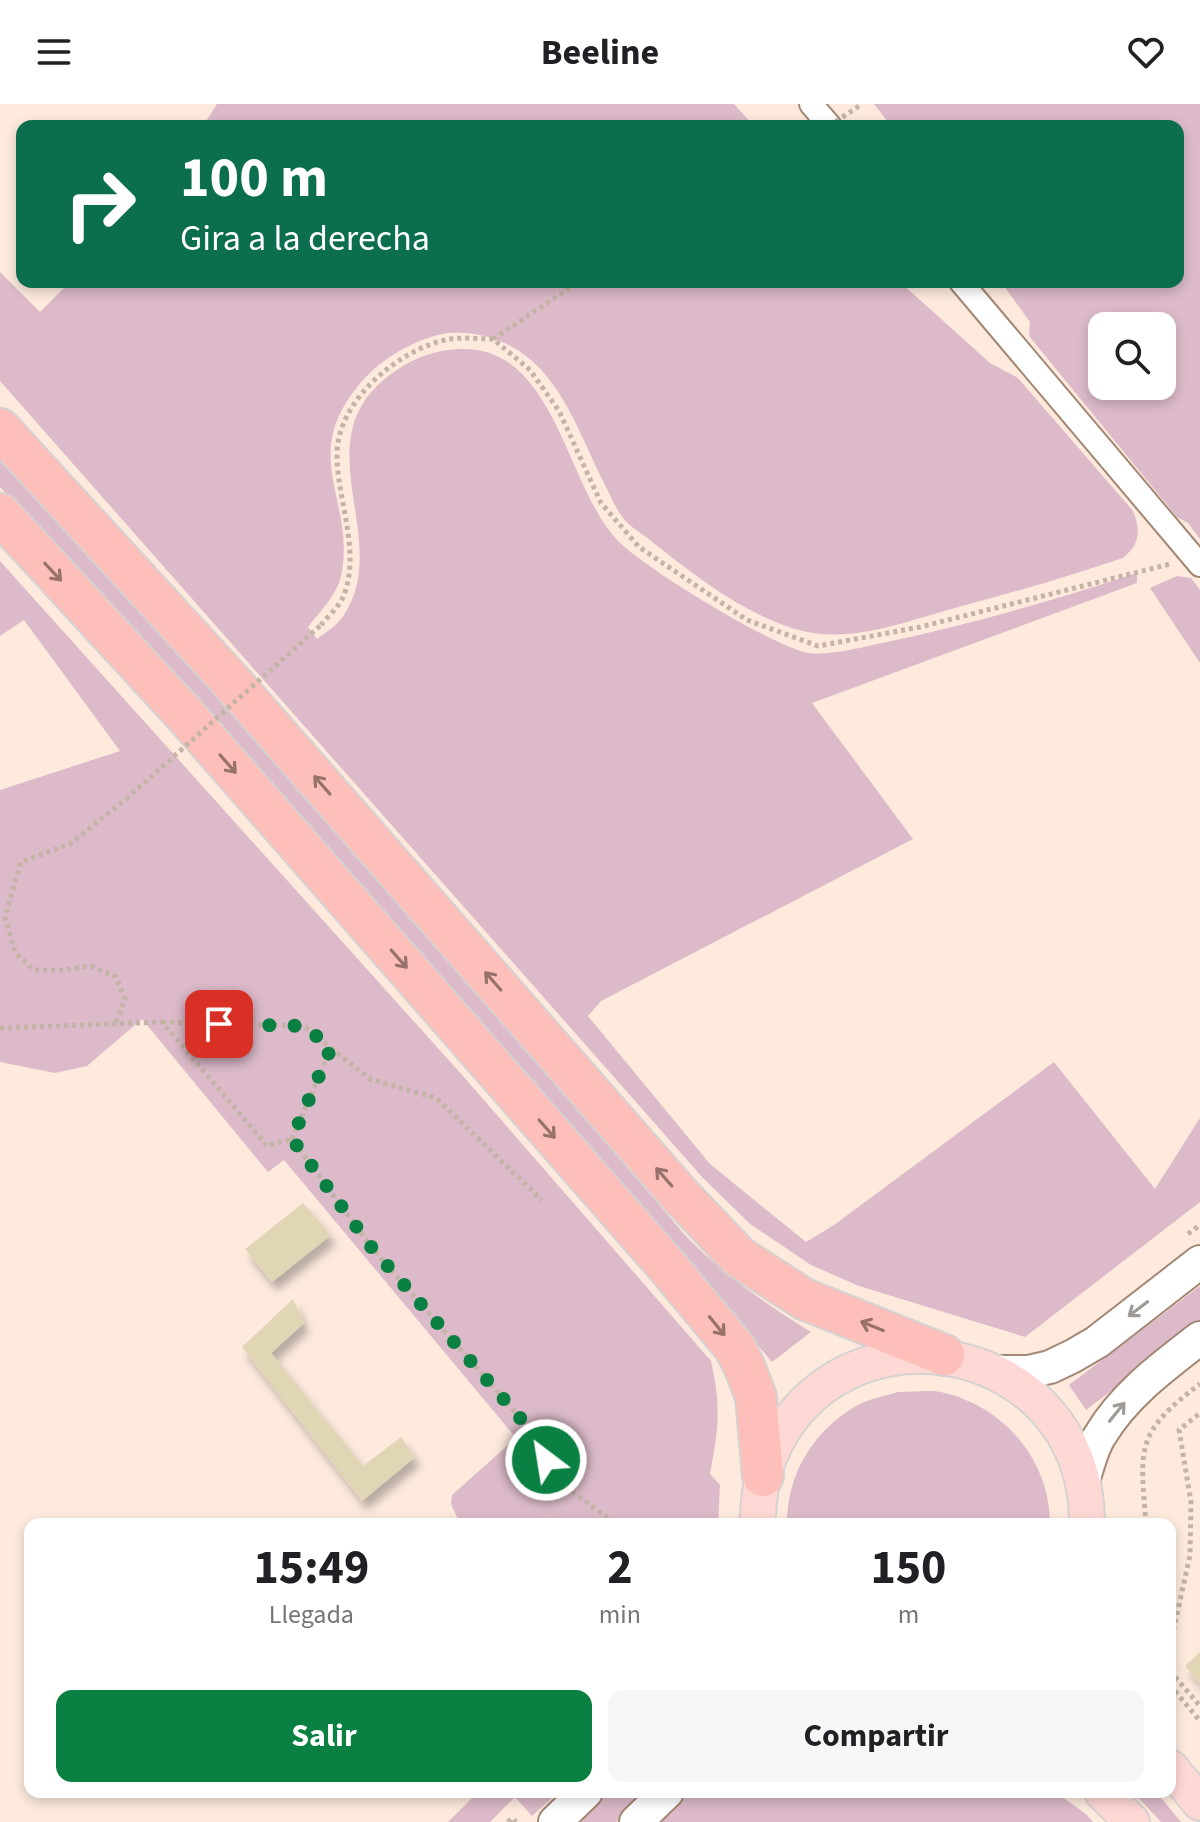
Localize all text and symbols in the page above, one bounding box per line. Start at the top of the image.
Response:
text: Beeline [541,27,659,78]
icon: menu [32,30,76,74]
icon: heart [1124,30,1168,74]
text: 100 m [180,139,328,218]
icon: right [48,152,152,256]
text: Gira a la derecha [180,213,430,264]
map controls [1088,312,1176,400]
button: search [1088,312,1176,400]
one-way arrow [43,561,61,581]
one-way arrow [219,753,237,773]
one-way arrow [313,776,331,796]
one-way arrow [390,949,408,969]
one-way arrow [484,972,502,992]
pin [185,990,253,1058]
icon: arrive [197,1002,241,1046]
one-way arrow [538,1119,556,1139]
one-way arrow [655,1167,673,1187]
one-way arrow [1127,1301,1149,1318]
one-way arrow [708,1315,726,1336]
one-way arrow [860,1317,885,1332]
one-way arrow [1108,1402,1126,1422]
position arrow [504,1418,588,1502]
text: 15:49 [253,1534,369,1602]
text: 2 [607,1534,633,1602]
text: 150 [870,1534,946,1602]
text: Llegada [269,1596,354,1633]
text: min [599,1596,641,1633]
text: m [898,1596,919,1633]
button: Salir [56,1690,592,1782]
button: Compartir [608,1690,1144,1782]

